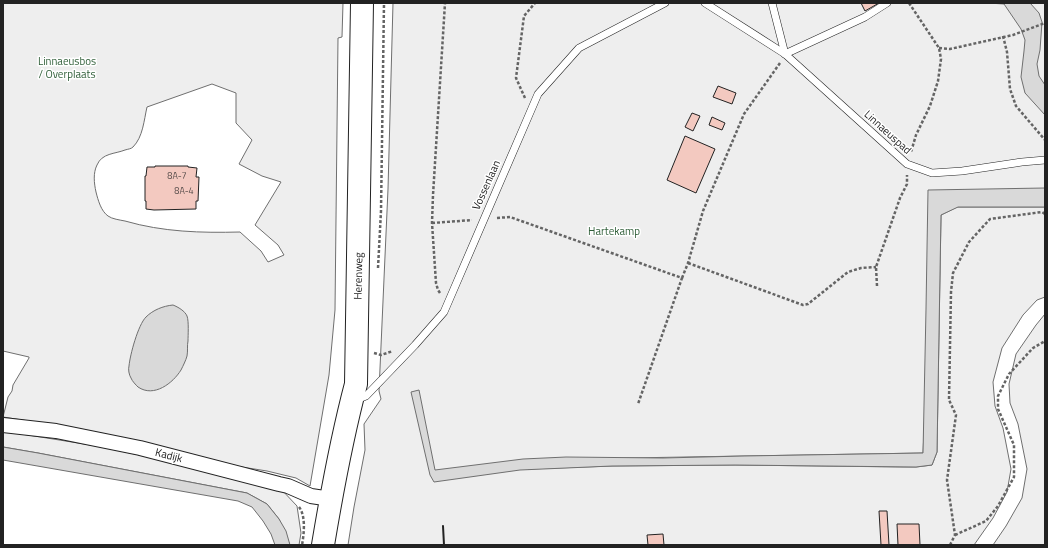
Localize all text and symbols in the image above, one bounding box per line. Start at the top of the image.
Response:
park label: Linnaeusbos / Overplaats [38,53,96,82]
street label: Linnaeuspad [861,106,915,158]
street label: Vossenlaan [468,157,504,212]
house number: 8A-7 [167,169,187,182]
house number: 8A-4 [174,184,194,197]
park label: Hartekamp [588,223,640,239]
street label: Herenweg [350,252,366,300]
street label: Kadijk [154,444,185,466]

